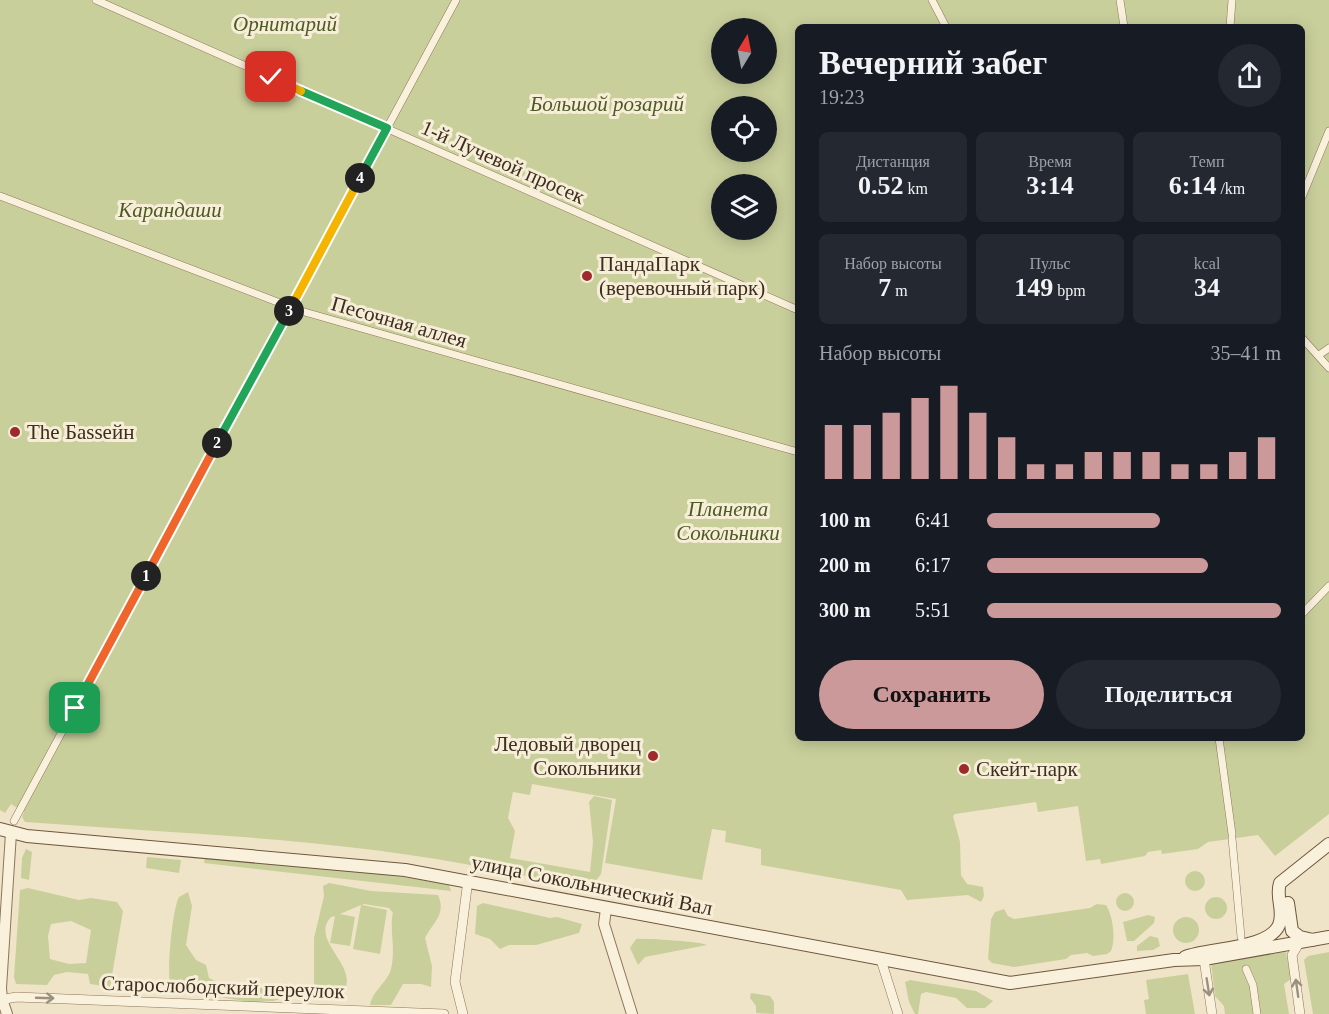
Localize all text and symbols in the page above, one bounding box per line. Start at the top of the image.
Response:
park label: Орнитарий [233,12,337,36]
north arrow [711,18,777,84]
map controls [711,18,777,240]
button: share [1218,44,1281,107]
text: Вечерний забег [819,45,1047,81]
pin [245,51,296,102]
icon: check [254,60,287,93]
text: 19:23 [819,86,865,108]
park label: Большой розарий [529,92,685,116]
button: locate [711,96,777,162]
street label: 1-й Лучевой просек [417,115,589,209]
text: Дистанция [856,153,930,170]
text: Время [1028,153,1072,170]
text: Темп [1190,153,1224,170]
pin: 4 [345,163,375,193]
text: 4 [356,169,364,186]
text: 0.52 [858,171,904,200]
text: 3:14 [1026,171,1074,200]
text: 6:14 [1169,171,1216,200]
button: layers [711,174,777,240]
text: km [904,180,928,197]
text: /km [1216,180,1245,197]
park label: Карандаши [117,198,222,222]
place label: ПандаПарк (веревочный парк) [599,252,765,300]
text: Набор высоты [844,255,942,272]
text: Пульс [1029,255,1071,272]
text: kcal [1194,255,1220,272]
marker: ПандаПарк (веревочный парк) [580,269,594,283]
text: 7 [878,273,891,302]
text: 149 [1014,273,1053,302]
text: 34 [1194,273,1220,302]
text: m [891,282,908,299]
text: bpm [1053,282,1086,299]
street label: Песочная аллея [329,291,470,353]
pin: 3 [274,296,304,326]
text: 3 [285,302,293,319]
text: Набор высоты [819,342,941,364]
text: 35–41 m [1210,342,1281,364]
place label: The Баssейн [27,420,134,444]
marker: The Баssейн [8,425,22,439]
pin: 2 [202,428,232,458]
text: 2 [213,434,221,451]
park label: Планета Сокольники [676,497,780,545]
text: 100 m [819,509,871,531]
text: 6:41 [915,509,951,531]
text: 200 m [819,554,871,576]
text: 6:17 [915,554,951,576]
pin: 1 [131,561,161,591]
text: 1 [142,567,150,584]
text: 300 m [819,599,871,621]
text: 5:51 [915,599,951,621]
button: Сохранить [819,660,1044,729]
button: Поделиться [1056,660,1281,729]
pin [49,682,100,733]
icon: arrive [58,691,91,724]
place label: Ледовый дворец Сокольники [494,732,641,780]
marker: Ледовый дворец Сокольники [646,749,660,763]
place label: Скейт-парк [976,757,1078,781]
marker: Скейт-парк [957,762,971,776]
street label: улица Сокольнический Вал [469,850,715,920]
street label: Старослободский переулок [101,971,346,1003]
one-way arrow [1202,976,1213,996]
one-way arrow [1291,978,1302,998]
one-way arrow [34,992,54,1004]

